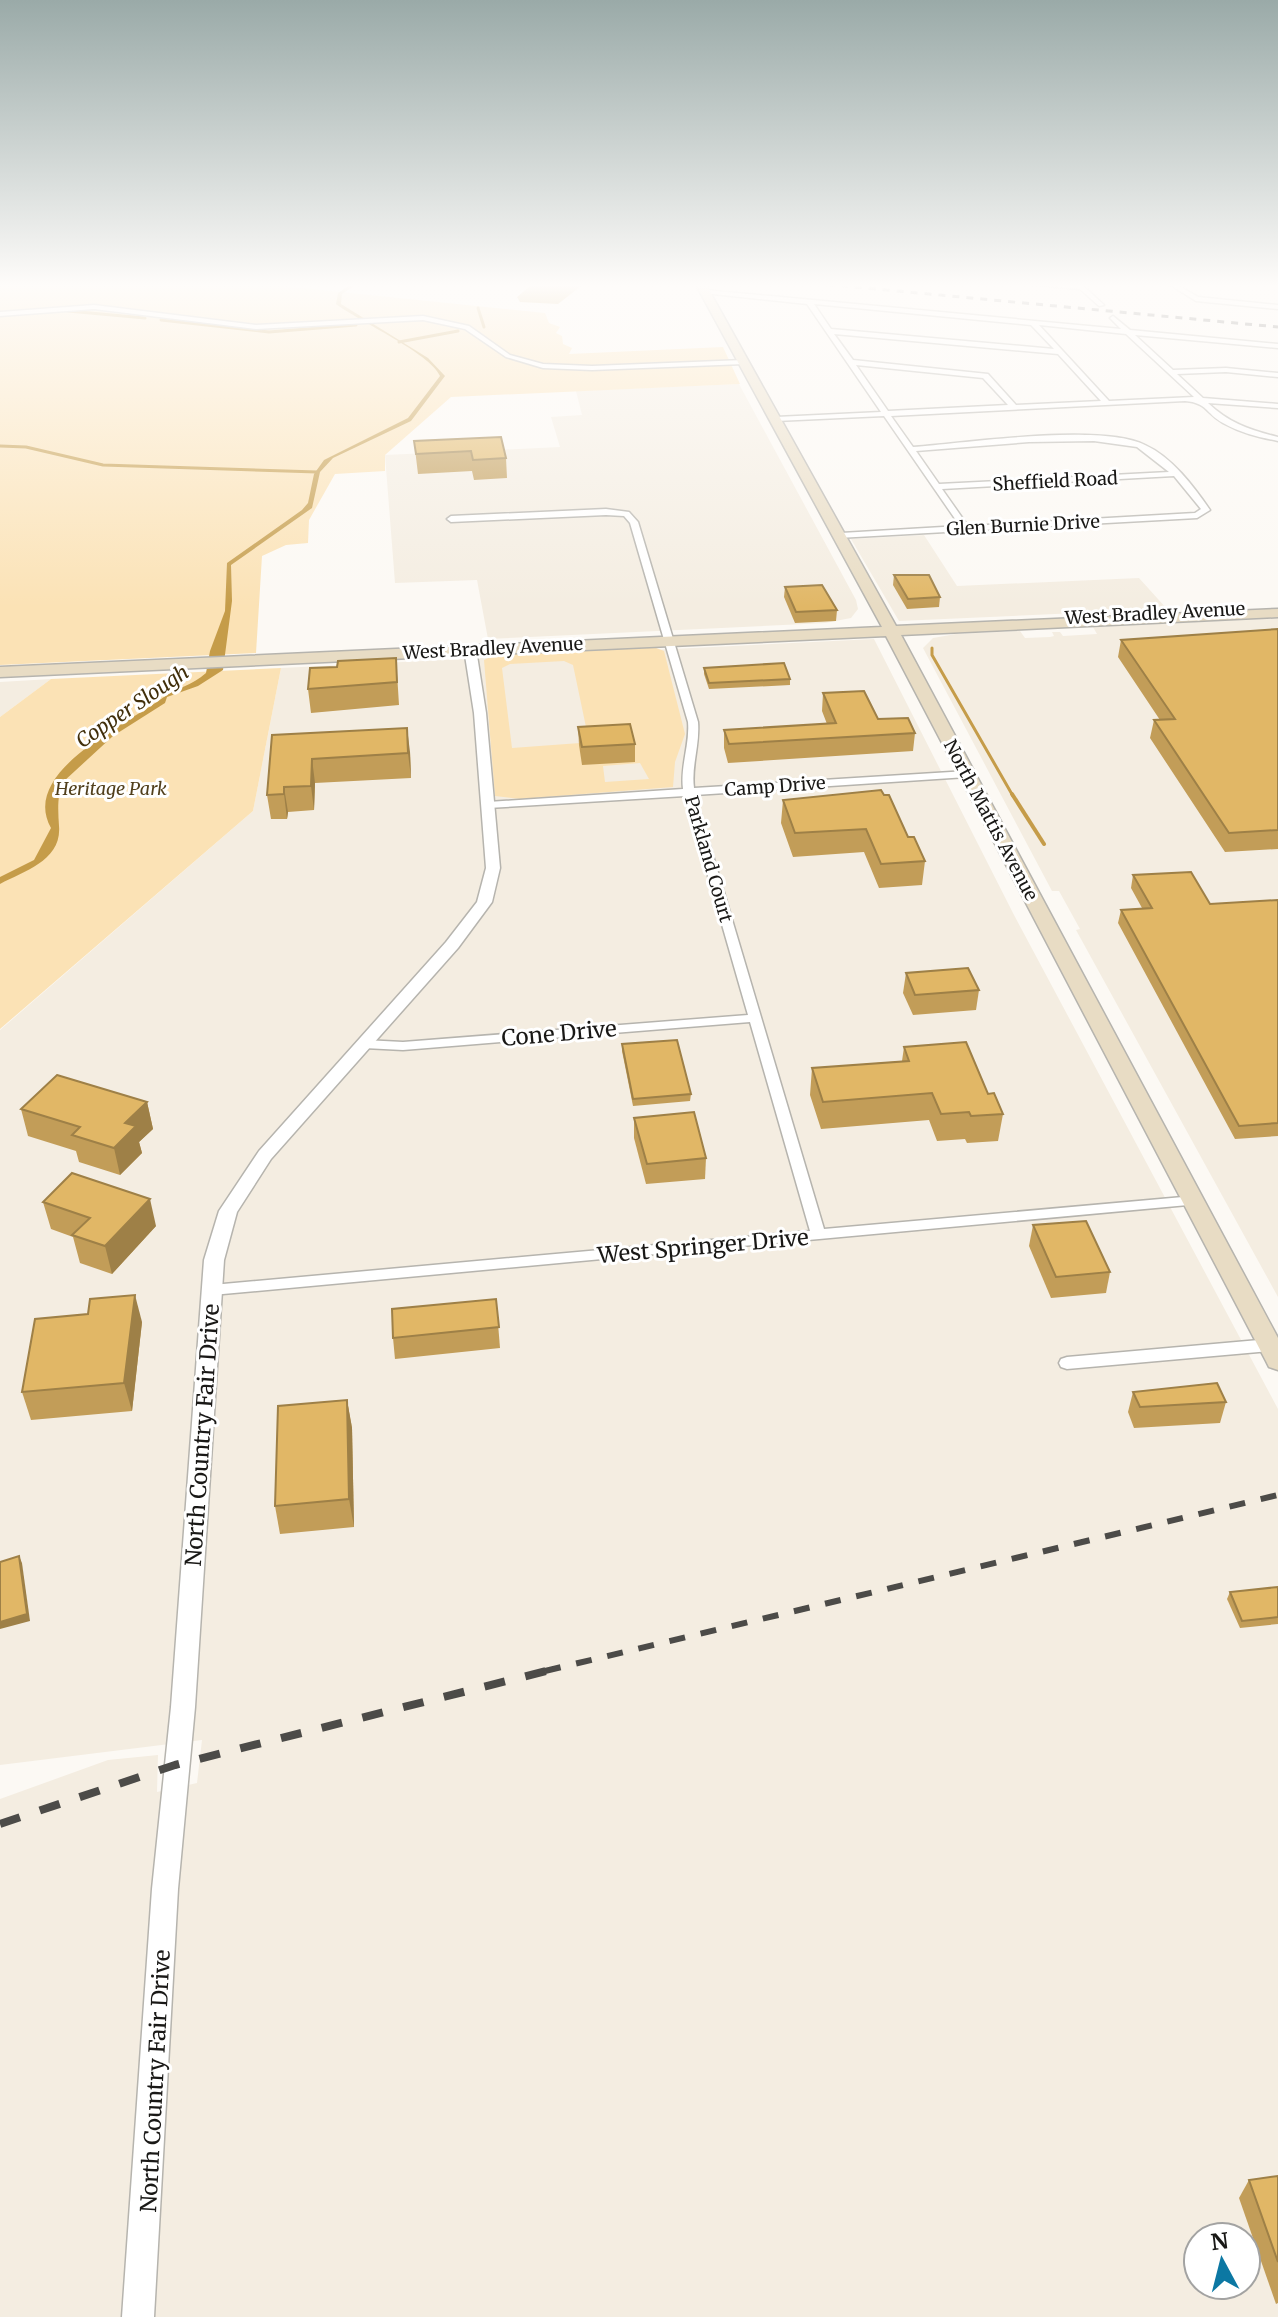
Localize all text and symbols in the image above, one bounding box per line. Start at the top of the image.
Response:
street label: Sheffield Road [992,466,1118,496]
street label: Glen Burnie Drive [946,509,1100,541]
street label: West Bradley Avenue [1063,597,1246,629]
street label: West Bradley Avenue [401,632,584,664]
water label: Copper Slough [71,659,193,753]
street label: North Mattis Avenue [939,736,1043,904]
street label: Camp Drive [724,771,826,801]
park label: Heritage Park [54,777,167,800]
street label: Parkland Court [680,793,738,925]
street label: Cone Drive [500,1014,618,1052]
street label: West Springer Drive [595,1223,810,1269]
street label: North Country Fair Drive [179,1303,225,1567]
street label: North Country Fair Drive [134,1949,176,2213]
north arrow [1182,2221,1262,2301]
text: N [1209,2226,1231,2256]

